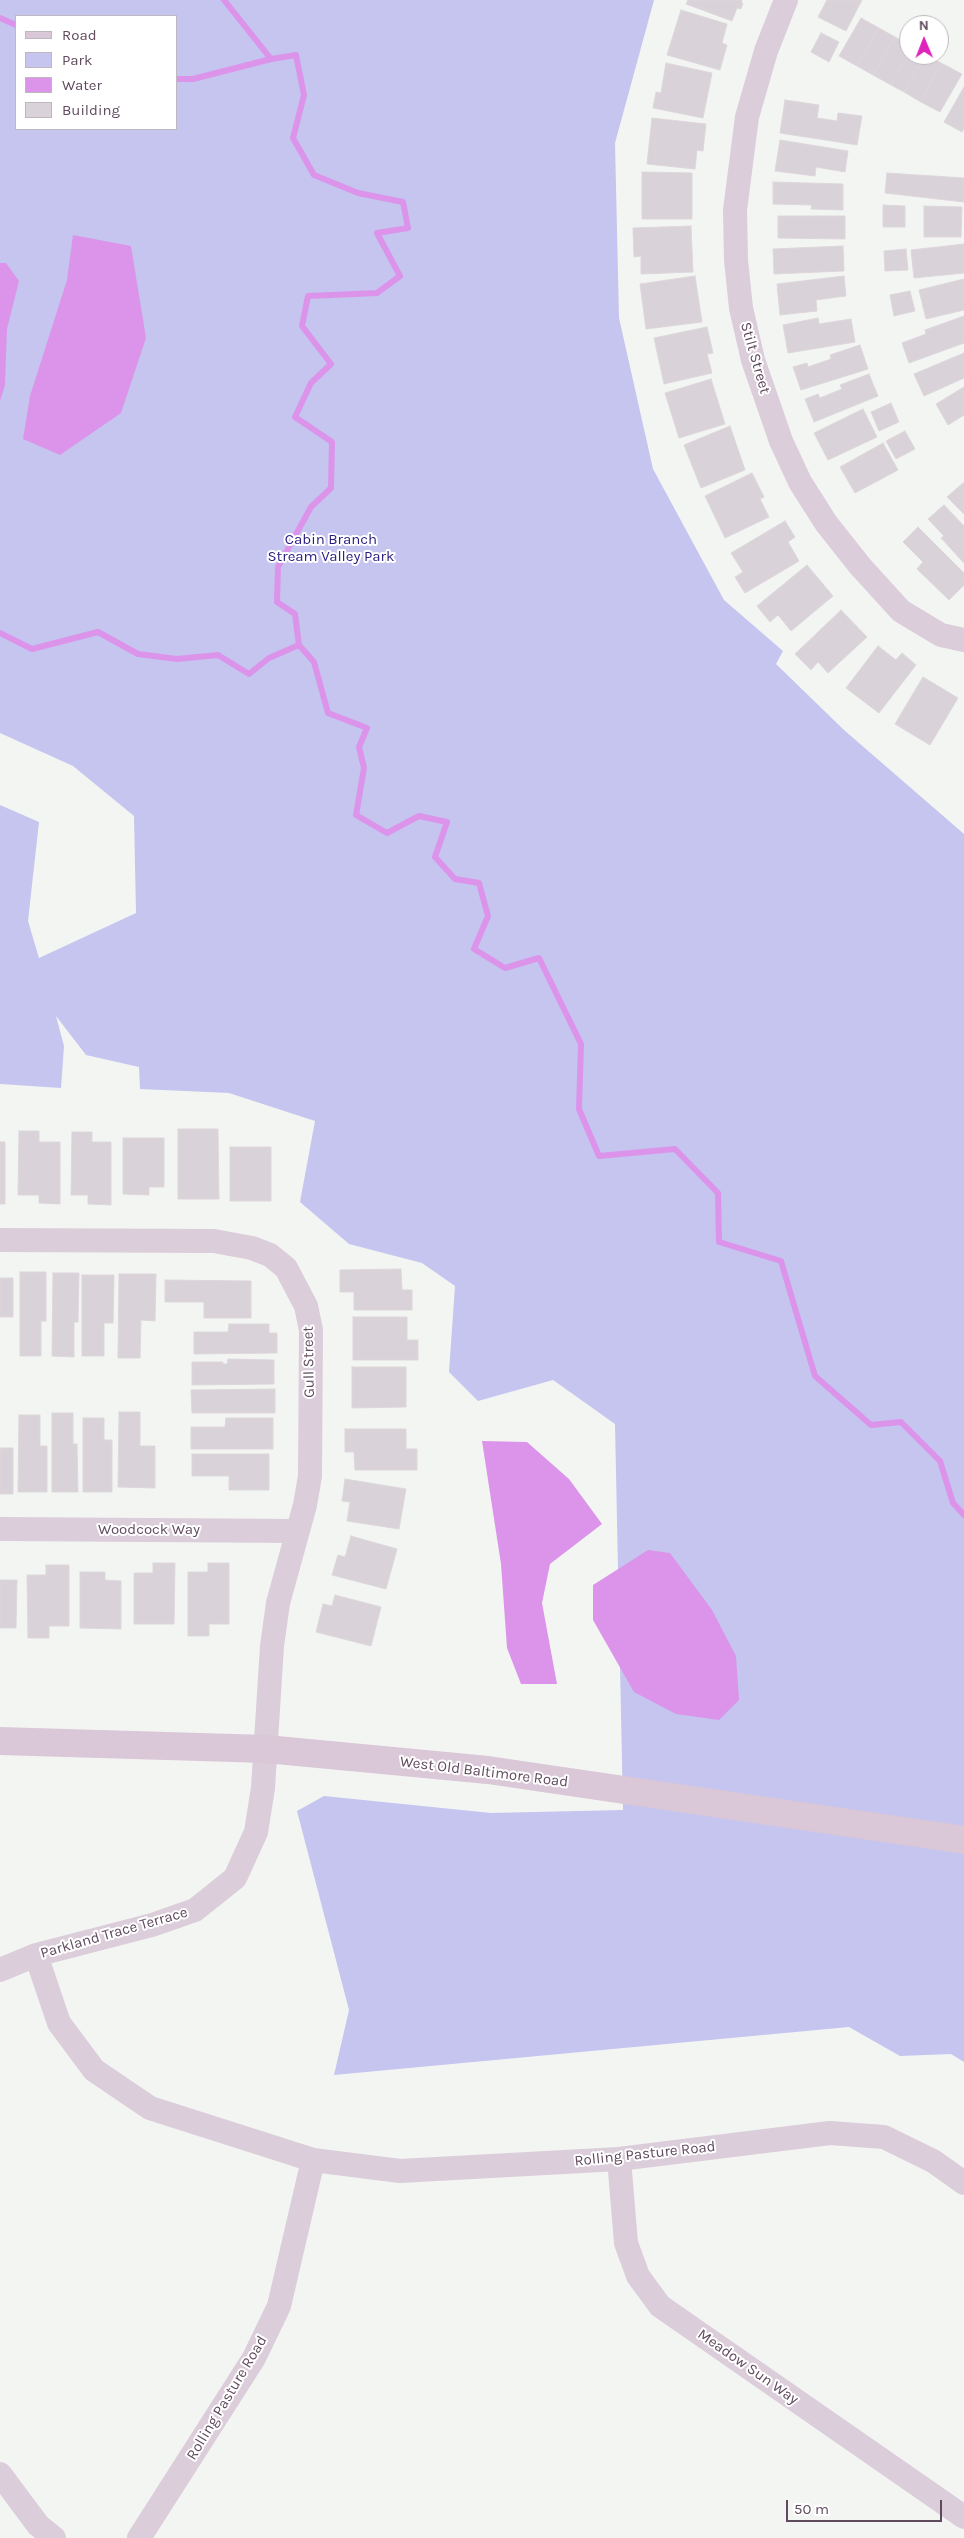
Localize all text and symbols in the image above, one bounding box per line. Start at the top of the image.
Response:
legend [15,15,178,130]
north arrow [899,15,949,65]
text: N [919,17,929,34]
text: Road [62,26,97,44]
text: Park [62,51,92,69]
text: Water [62,76,102,94]
text: Building [62,101,120,119]
street label: Stilt Street [736,320,774,396]
park label: Cabin Branch Stream Valley Park [268,531,394,566]
street label: Gull Street [299,1326,319,1398]
street label: Woodcock Way [98,1521,200,1539]
street label: West Old Baltimore Road [399,1753,569,1791]
street label: Parkland Trace Terrace [38,1903,190,1963]
street label: Rolling Pasture Road [574,2138,716,2170]
street label: Meadow Sun Way [694,2325,802,2409]
street label: Rolling Pasture Road [183,2333,271,2463]
scale bar [789,2490,945,2522]
text: 50 m [794,2500,829,2518]

